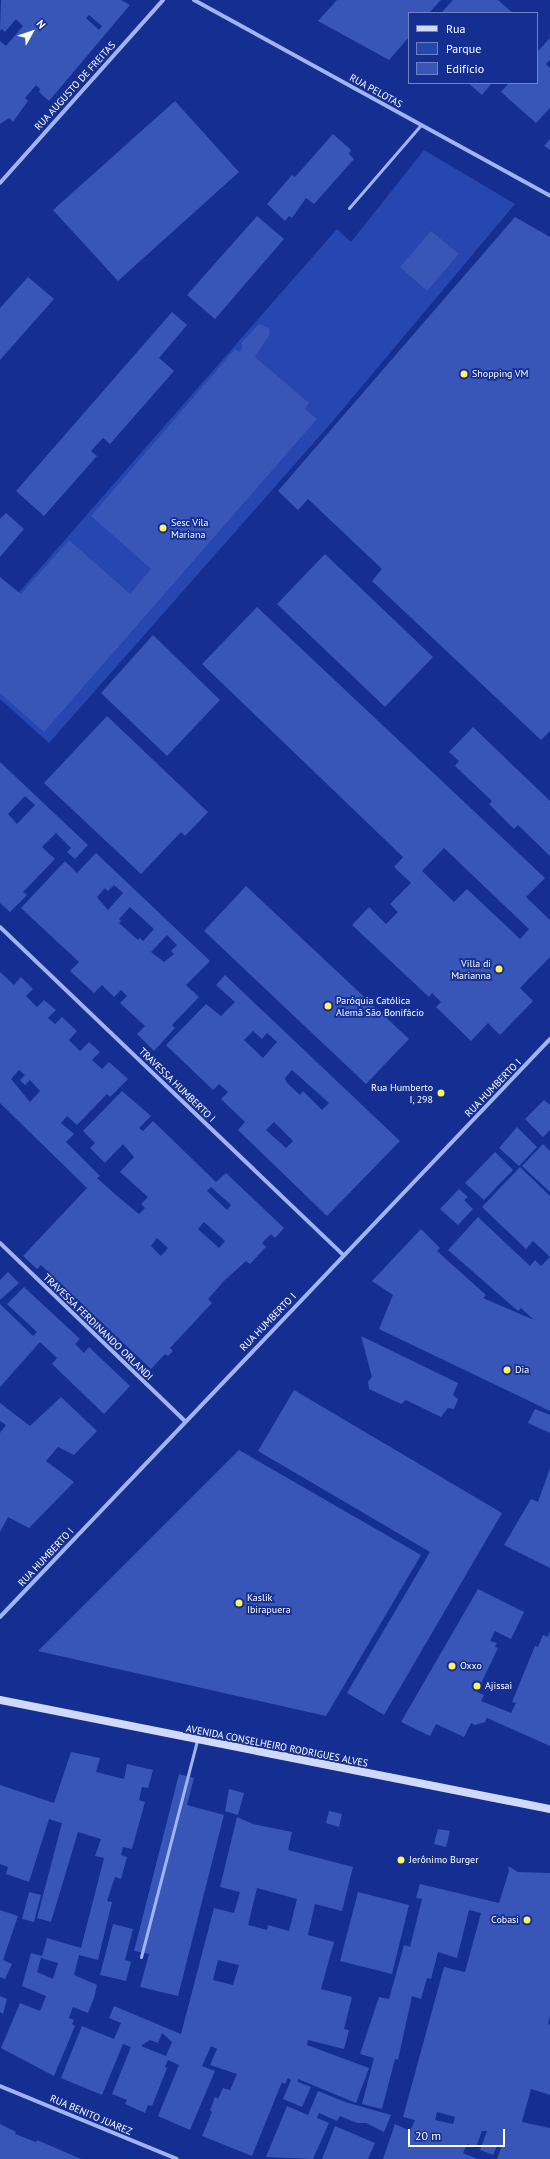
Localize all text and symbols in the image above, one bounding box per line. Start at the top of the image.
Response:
north arrow [12,12,52,52]
legend [408,12,538,84]
text: N [34,17,49,32]
text: Rua [446,21,465,36]
street label: RUA AUGUSTO DE FREITAS [32,39,118,133]
text: Parque [446,41,481,56]
text: Edifício [446,61,484,76]
street label: RUA PELOTAS [347,71,405,111]
place label: Shopping VM [472,368,529,380]
marker: Shopping VM [459,369,469,379]
place label: Sesc Vila Mariana [171,516,209,540]
marker: Sesc Vila Mariana [158,523,168,533]
place label: Villa di Marianna [451,957,491,980]
marker: Villa di Marianna [494,964,504,974]
place label: Paróquia Católica Alemã São Bonifácio [336,994,424,1018]
marker: Paróquia Católica Alemã São Bonifácio [323,1001,333,1011]
street label: TRAVESSA HUMBERTO I [136,1045,218,1125]
street label: RUA HUMBERTO I [462,1056,524,1120]
place label: Rua Humberto I, 298 [371,1081,433,1104]
marker: Rua Humberto I, 298 [436,1088,446,1098]
street label: TRAVESSA FERDINANDO ORLANDI [41,1271,155,1383]
street label: RUA HUMBERTO I [237,1290,299,1354]
place label: Dia [515,1364,529,1376]
marker: Dia [502,1365,512,1375]
street label: RUA HUMBERTO I [16,1525,76,1589]
place label: Kaslik Ibirapuera [247,1591,291,1614]
marker: Kaslik Ibirapuera [234,1598,244,1608]
place label: Oxxo [460,1660,482,1672]
marker: Oxxo [447,1661,457,1671]
place label: Ajissai [485,1680,512,1692]
marker: Ajissai [472,1681,482,1691]
street label: AVENIDA CONSELHEIRO RODRIGUES ALVES [185,1722,369,1770]
place label: Jerônimo Burger [409,1854,479,1866]
marker: Jerônimo Burger [396,1855,406,1865]
place label: Cobasi [491,1914,519,1926]
marker: Cobasi [522,1915,532,1925]
street label: RUA BENITO JUAREZ [48,2092,134,2138]
scale bar [410,2121,507,2147]
text: 20 m [415,2128,441,2143]

